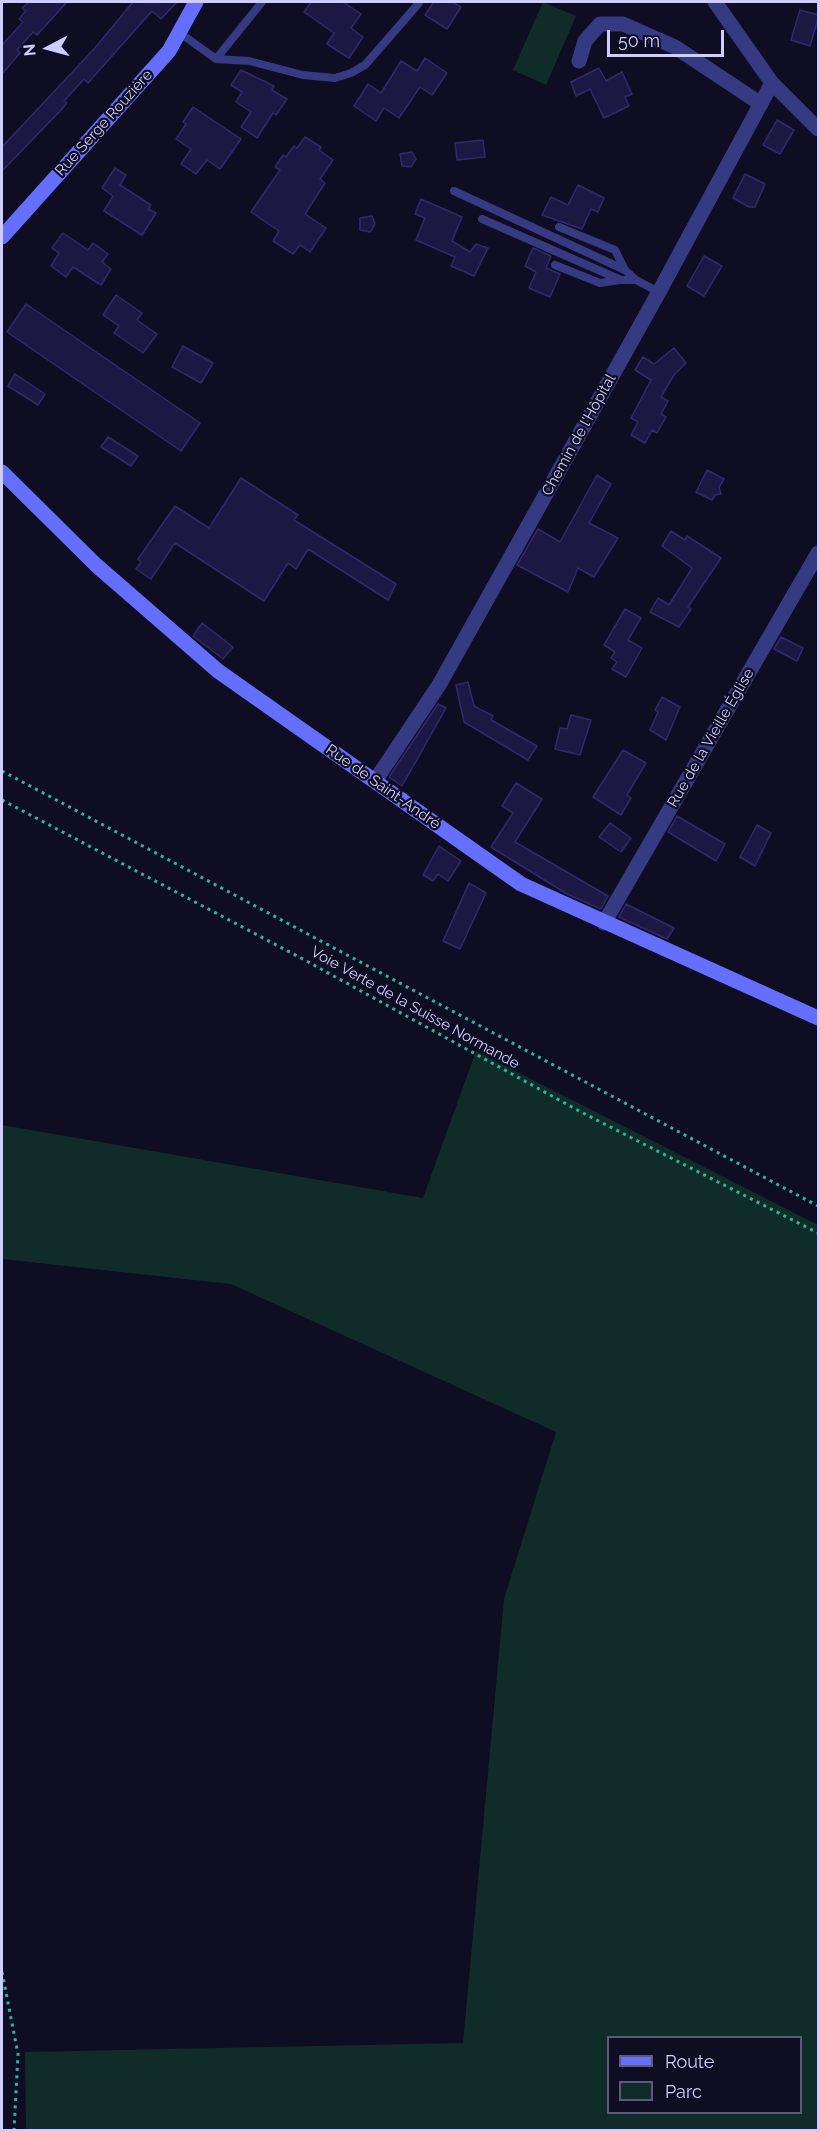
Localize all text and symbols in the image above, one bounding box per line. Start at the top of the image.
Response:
north arrow [18,18,78,78]
scale bar [610,18,727,56]
text: 50 m [618,30,660,51]
text: N [20,43,40,57]
street label: Rue Serge Rouzière [52,66,156,180]
street label: Chemin de l'Hôpital [538,371,620,499]
street label: Rue de la Vieille Église [664,665,758,811]
street label: Rue de Saint-André [322,741,444,833]
street label: Voie Verte de la Suisse Normande [308,943,522,1073]
legend [607,2036,802,2114]
text: Route [665,2051,714,2072]
text: Parc [665,2081,702,2102]

